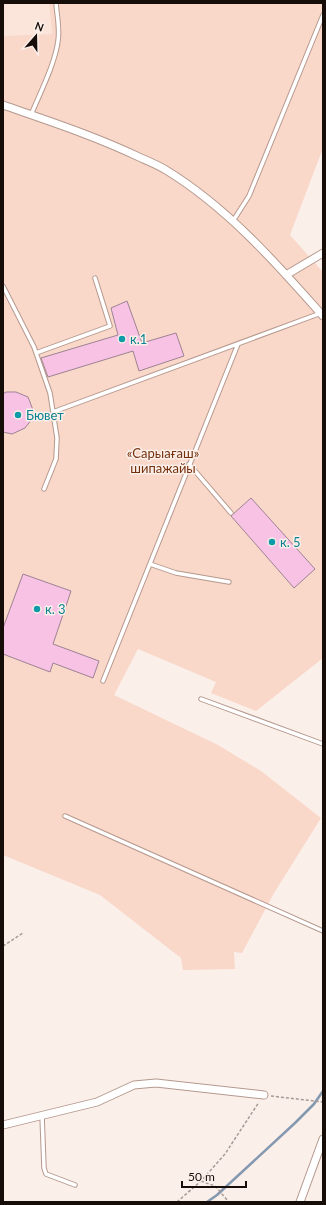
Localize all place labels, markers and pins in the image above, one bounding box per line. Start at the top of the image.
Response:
place label: к.1 [130,331,147,347]
marker: к.1 [117,334,127,344]
place label: Бювет [26,407,64,423]
marker: Бювет [13,410,23,420]
place label: к. 5 [280,534,301,550]
marker: к. 5 [267,537,277,547]
place label: к. 3 [45,601,66,617]
marker: к. 3 [32,604,42,614]

